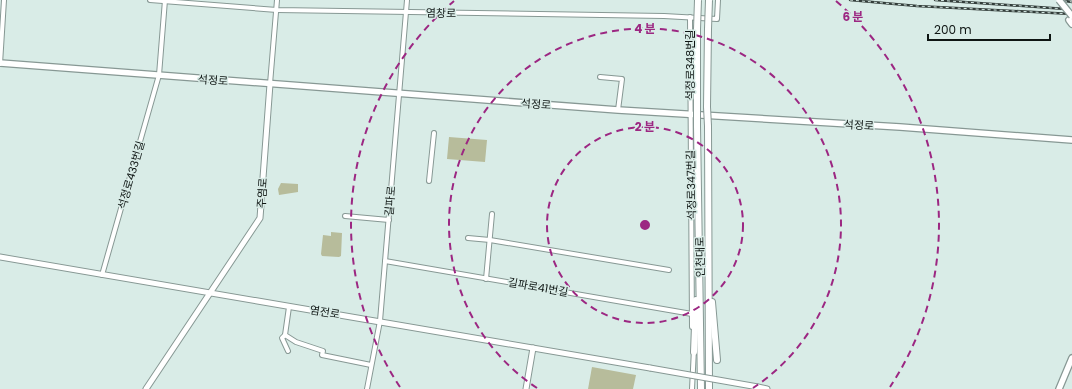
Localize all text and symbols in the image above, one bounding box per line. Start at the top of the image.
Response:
street label: 염창로 [426,5,456,21]
text: 6 분 [842,8,864,25]
scale bar [928,16,1050,42]
text: 4 분 [634,20,656,37]
text: 200 m [934,21,972,38]
street label: 석정로348번길 [682,30,698,100]
street label: 석정로 [197,71,229,89]
street label: 석정로 [520,95,552,113]
street label: 석정로 [843,116,875,134]
text: 2 분 [635,118,655,135]
street label: 석정로433번길 [114,139,148,211]
street label: 석정로347번길 [682,150,700,220]
street label: 주염로 [253,177,271,209]
street label: 길파로 [381,185,399,217]
centre of rings [638,218,652,232]
street label: 인천대로 [692,237,708,277]
street label: 길파로41번길 [507,274,569,300]
street label: 염전로 [309,302,341,322]

